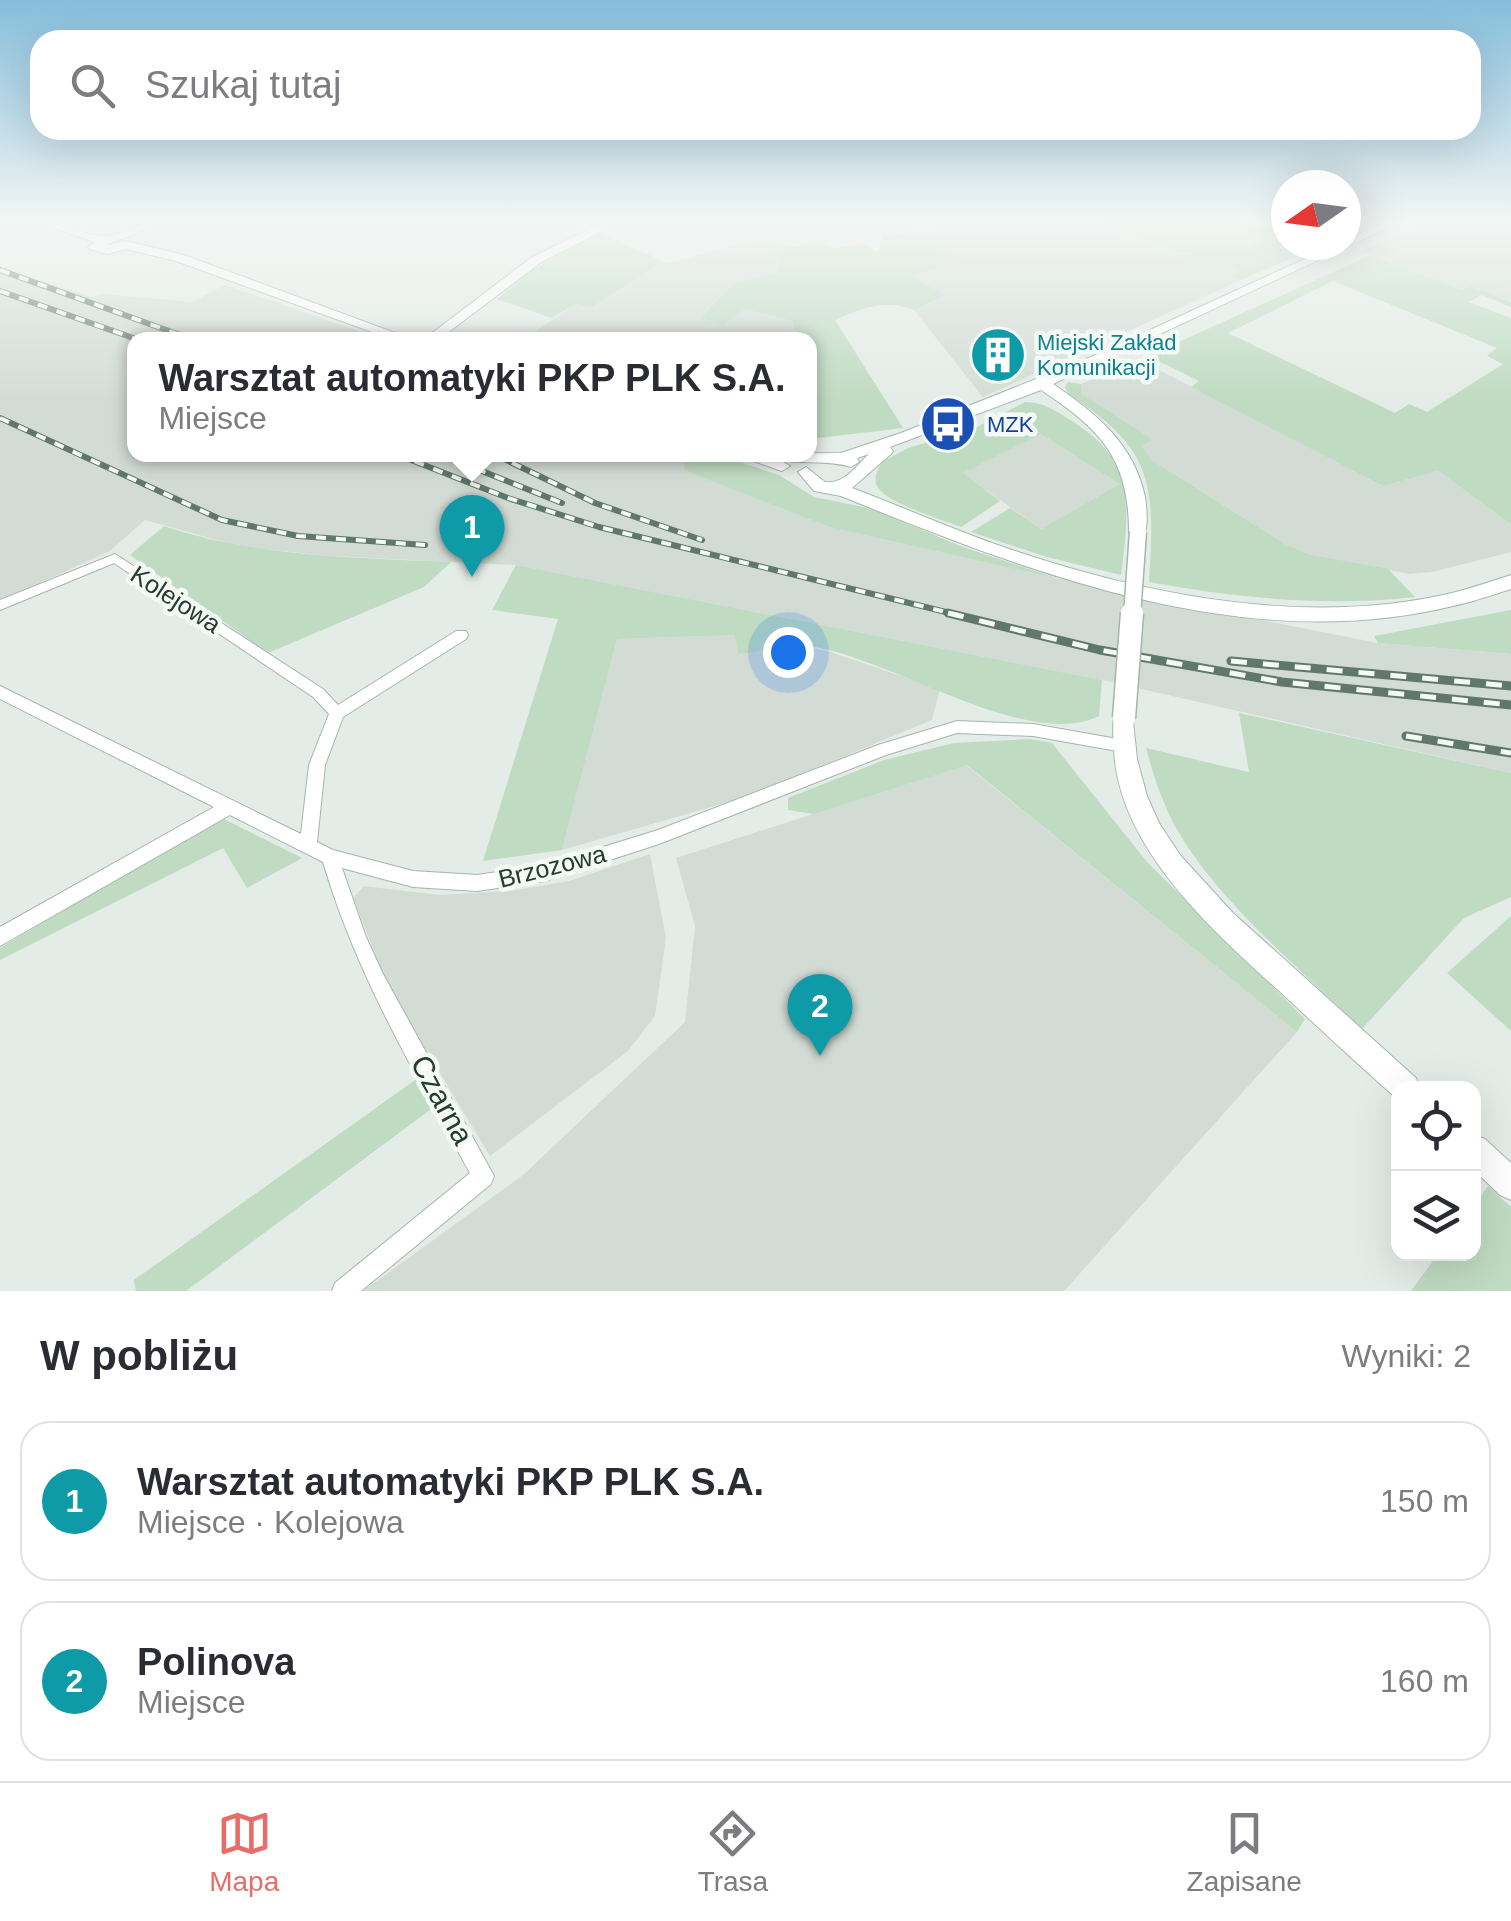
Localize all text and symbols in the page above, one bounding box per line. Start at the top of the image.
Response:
search box [30,30,1481,140]
icon: search [65,58,120,113]
text: Szukaj tutaj [145,64,341,106]
north arrow [1271,170,1361,260]
building icon: Miejski Zakład Komunikacji [968,325,1028,385]
place label: Miejski Zakład Komunikacji [1037,330,1176,380]
popup [127,332,817,462]
text: Warsztat automatyki PKP PLK S.A. [158,357,786,399]
bus stop icon: MZK [918,394,978,454]
text: Miejsce [158,400,267,436]
place label: MZK [987,412,1034,437]
pin: 1 [440,494,504,577]
street label: Kolejowa [126,560,226,638]
your location [763,627,814,678]
street label: Brzozowa [495,839,609,893]
pin: 2 [788,974,852,1056]
street label: Czarna [405,1049,480,1150]
map controls [1391,1081,1481,1261]
button: locate [1391,1081,1481,1171]
button: layers [1391,1171,1481,1261]
text: W pobliżu [40,1332,238,1379]
text: Wyniki: 2 [1341,1338,1471,1374]
text: Warsztat automatyki PKP PLK S.A. [137,1461,764,1503]
text: 1 [66,1483,83,1519]
text: 150 m [1380,1483,1469,1519]
text: Miejsce · Kolejowa [137,1504,404,1540]
text: Polinova [137,1641,295,1683]
text: 2 [66,1663,83,1699]
text: 160 m [1380,1663,1469,1699]
text: Miejsce [137,1684,245,1720]
tab: Mapa [209,1806,279,1898]
tab: Trasa [698,1806,768,1898]
tab: Zapisane [1187,1806,1302,1898]

